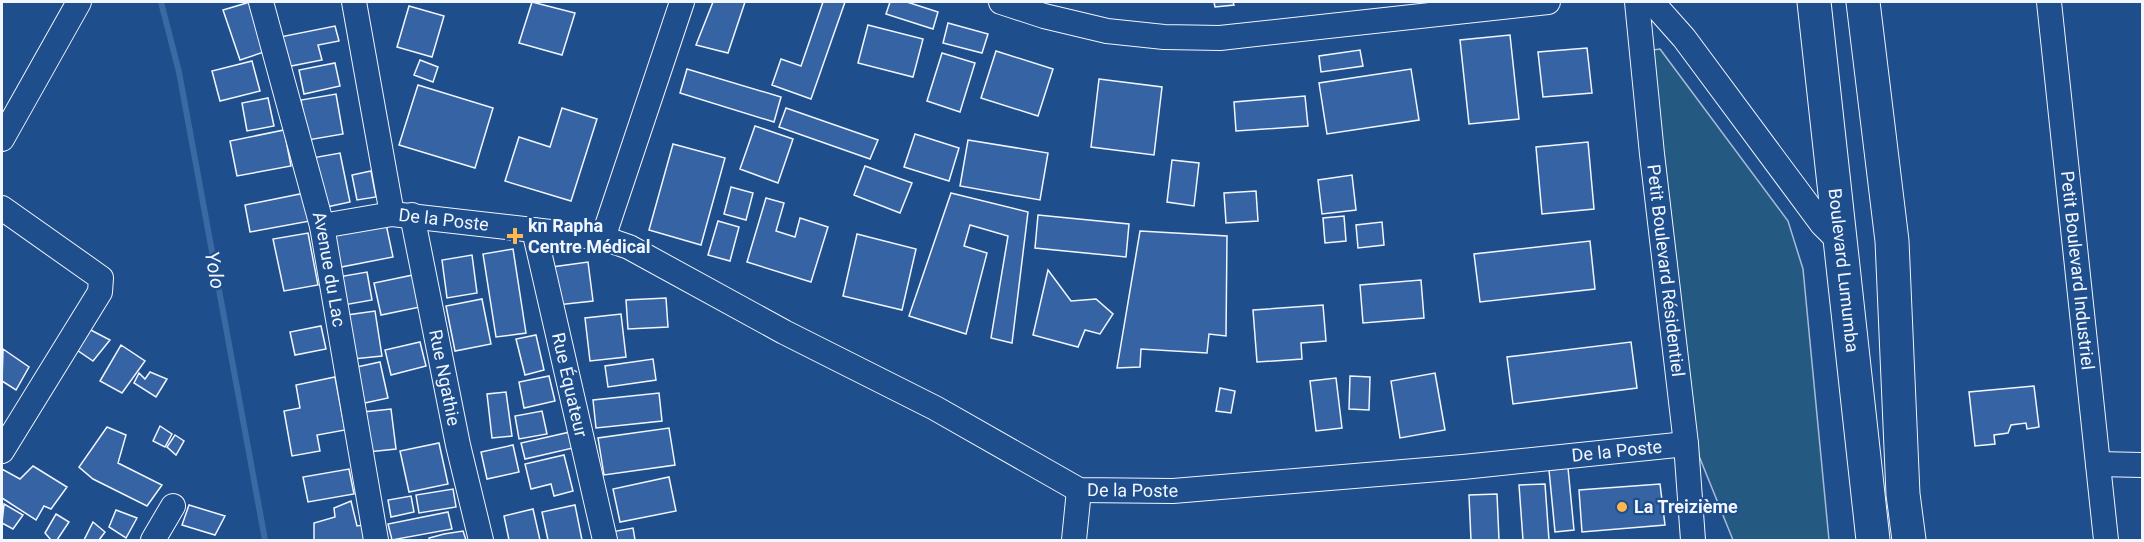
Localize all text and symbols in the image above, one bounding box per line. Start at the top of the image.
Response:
street label: Petit Boulevard Résidentiel [1643,163,1689,378]
street label: Petit Boulevard Industriel [2057,170,2099,371]
street label: Boulevard Lumumba [1825,187,1863,353]
street label: De la Poste [397,204,490,235]
street label: Avenue du Lac [309,209,350,328]
place label: kn Rapha Centre Médical [528,215,650,257]
marker: kn Rapha Centre Médical [506,227,524,245]
water label: Yolo [200,249,230,291]
street label: Rue Ngathie [425,328,465,428]
street label: Rue Équateur [548,331,592,439]
street label: De la Poste [1571,436,1663,466]
street label: De la Poste [1087,479,1179,501]
place label: La Treizième [1634,496,1738,517]
marker: La Treizième [1615,500,1629,514]

